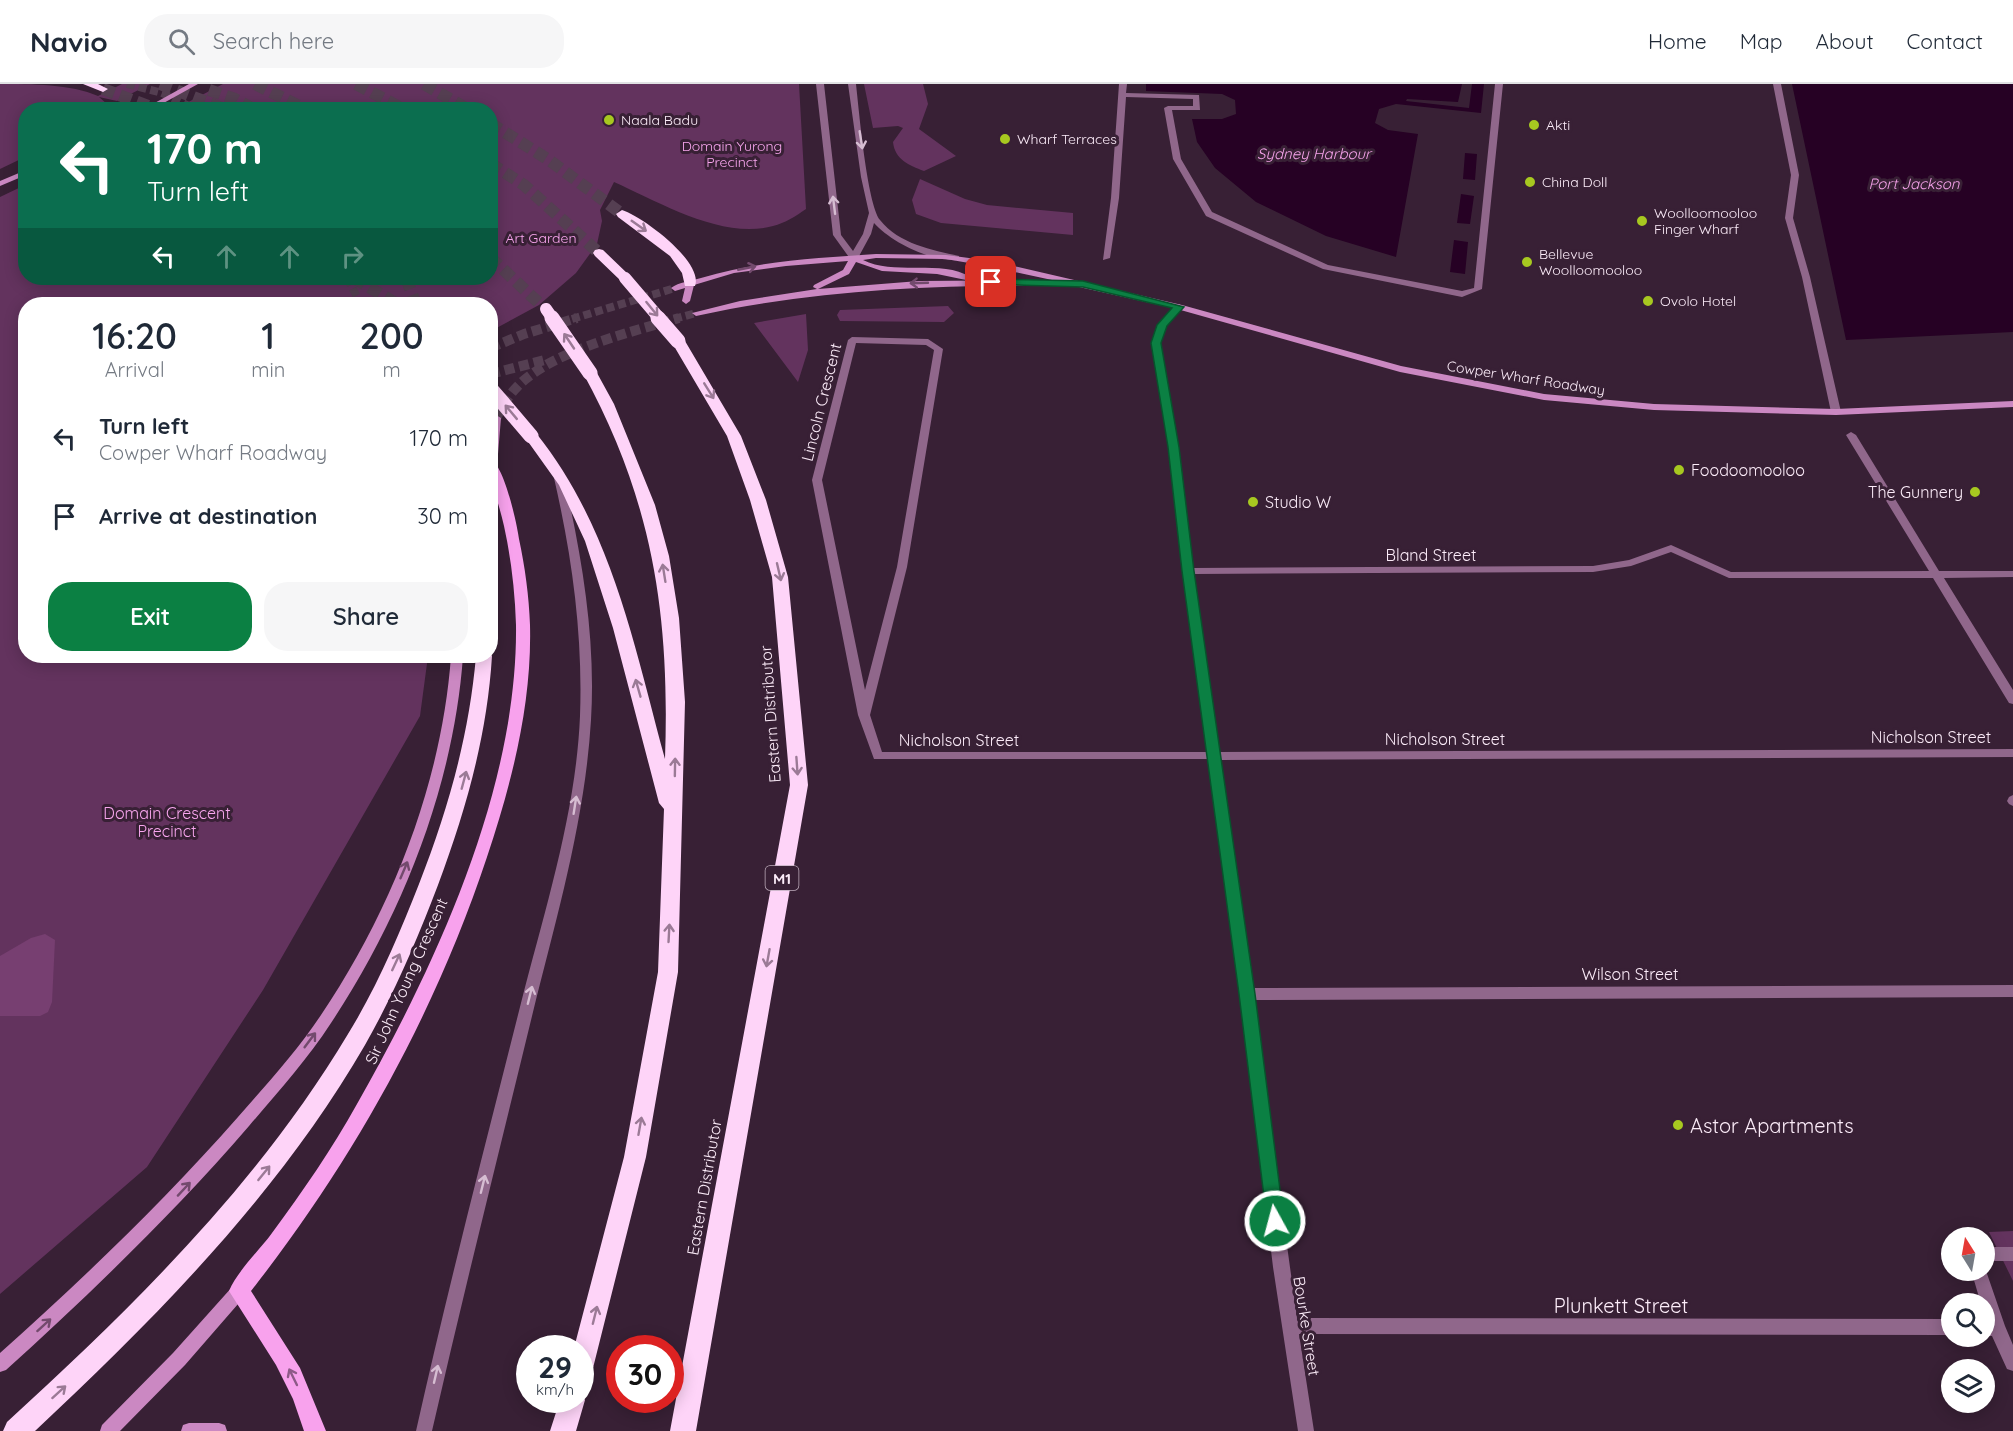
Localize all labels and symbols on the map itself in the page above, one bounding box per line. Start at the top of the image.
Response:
place label: Naala Badu [621,111,698,129]
marker: Naala Badu [602,113,616,127]
place label: Akti [1546,116,1570,134]
marker: Akti [1527,118,1541,132]
one-way arrow [855,130,866,150]
place label: Wharf Terraces [1017,130,1117,148]
marker: Wharf Terraces [998,132,1012,146]
park label: Domain Yurong Precinct [682,137,782,171]
water label: Sydney Harbour [1257,144,1373,163]
place label: China Doll [1542,173,1608,191]
water label: Port Jackson [1869,174,1960,193]
marker: China Doll [1523,175,1537,189]
one-way arrow [829,196,840,215]
place label: Woolloomooloo Finger Wharf [1654,204,1757,238]
marker: Woolloomooloo Finger Wharf [1635,214,1649,228]
one-way arrow [630,220,647,232]
park label: Art Garden [506,229,577,247]
place label: Bellevue Woolloomooloo [1539,245,1642,279]
marker: Bellevue Woolloomooloo [1520,255,1534,269]
pin [965,256,1016,307]
one-way arrow [736,262,756,273]
one-way arrow [910,277,930,289]
place label: Ovolo Hotel [1660,292,1736,310]
marker: Ovolo Hotel [1641,294,1655,308]
one-way arrow [646,301,659,317]
one-way arrow [563,333,575,349]
street label: Lincoln Crescent [797,341,845,463]
street label: Cowper Wharf Roadway [1446,357,1606,399]
one-way arrow [703,382,715,399]
one-way arrow [504,405,518,420]
place label: Foodoomooloo [1691,460,1805,480]
marker: Foodoomooloo [1672,463,1686,477]
place label: The Gunnery [1868,482,1963,502]
marker: The Gunnery [1968,485,1982,499]
place label: Studio W [1265,492,1331,512]
marker: Studio W [1246,495,1260,509]
street label: Bland Street [1386,545,1476,565]
one-way arrow [773,562,785,581]
one-way arrow [658,563,669,583]
street label: Eastern Distributor [755,645,785,783]
one-way arrow [632,678,643,697]
street label: Nicholson Street [1871,727,1991,747]
street label: Nicholson Street [1385,729,1505,749]
street label: Nicholson Street [899,730,1019,750]
one-way arrow [792,755,803,775]
one-way arrow [669,758,680,778]
one-way arrow [459,771,471,790]
one-way arrow [569,796,580,816]
park label: Domain Crescent Precinct [103,803,231,841]
one-way arrow [399,862,410,880]
road number: M1 [766,866,798,890]
street label: Sir John Young Crescent [360,895,452,1067]
one-way arrow [664,924,675,944]
one-way arrow [762,948,773,967]
one-way arrow [390,954,402,972]
street label: Wilson Street [1581,964,1679,984]
one-way arrow [525,986,537,1005]
one-way arrow [303,1033,316,1049]
place label: Astor Apartments [1690,1113,1854,1138]
one-way arrow [635,1116,646,1136]
street label: Eastern Distributor [682,1117,726,1257]
marker: Astor Apartments [1671,1118,1685,1132]
one-way arrow [258,1166,271,1182]
one-way arrow [477,1175,489,1194]
one-way arrow [177,1182,191,1197]
position arrow [1243,1189,1307,1253]
north arrow [1941,1227,1995,1281]
street label: Bourke Street [1289,1275,1325,1377]
street label: Plunkett Street [1554,1293,1689,1318]
one-way arrow [590,1306,602,1325]
one-way arrow [36,1318,51,1332]
speed limit sign: 30 [606,1335,684,1413]
one-way arrow [431,1364,442,1384]
one-way arrow [287,1368,299,1386]
one-way arrow [51,1385,66,1399]

